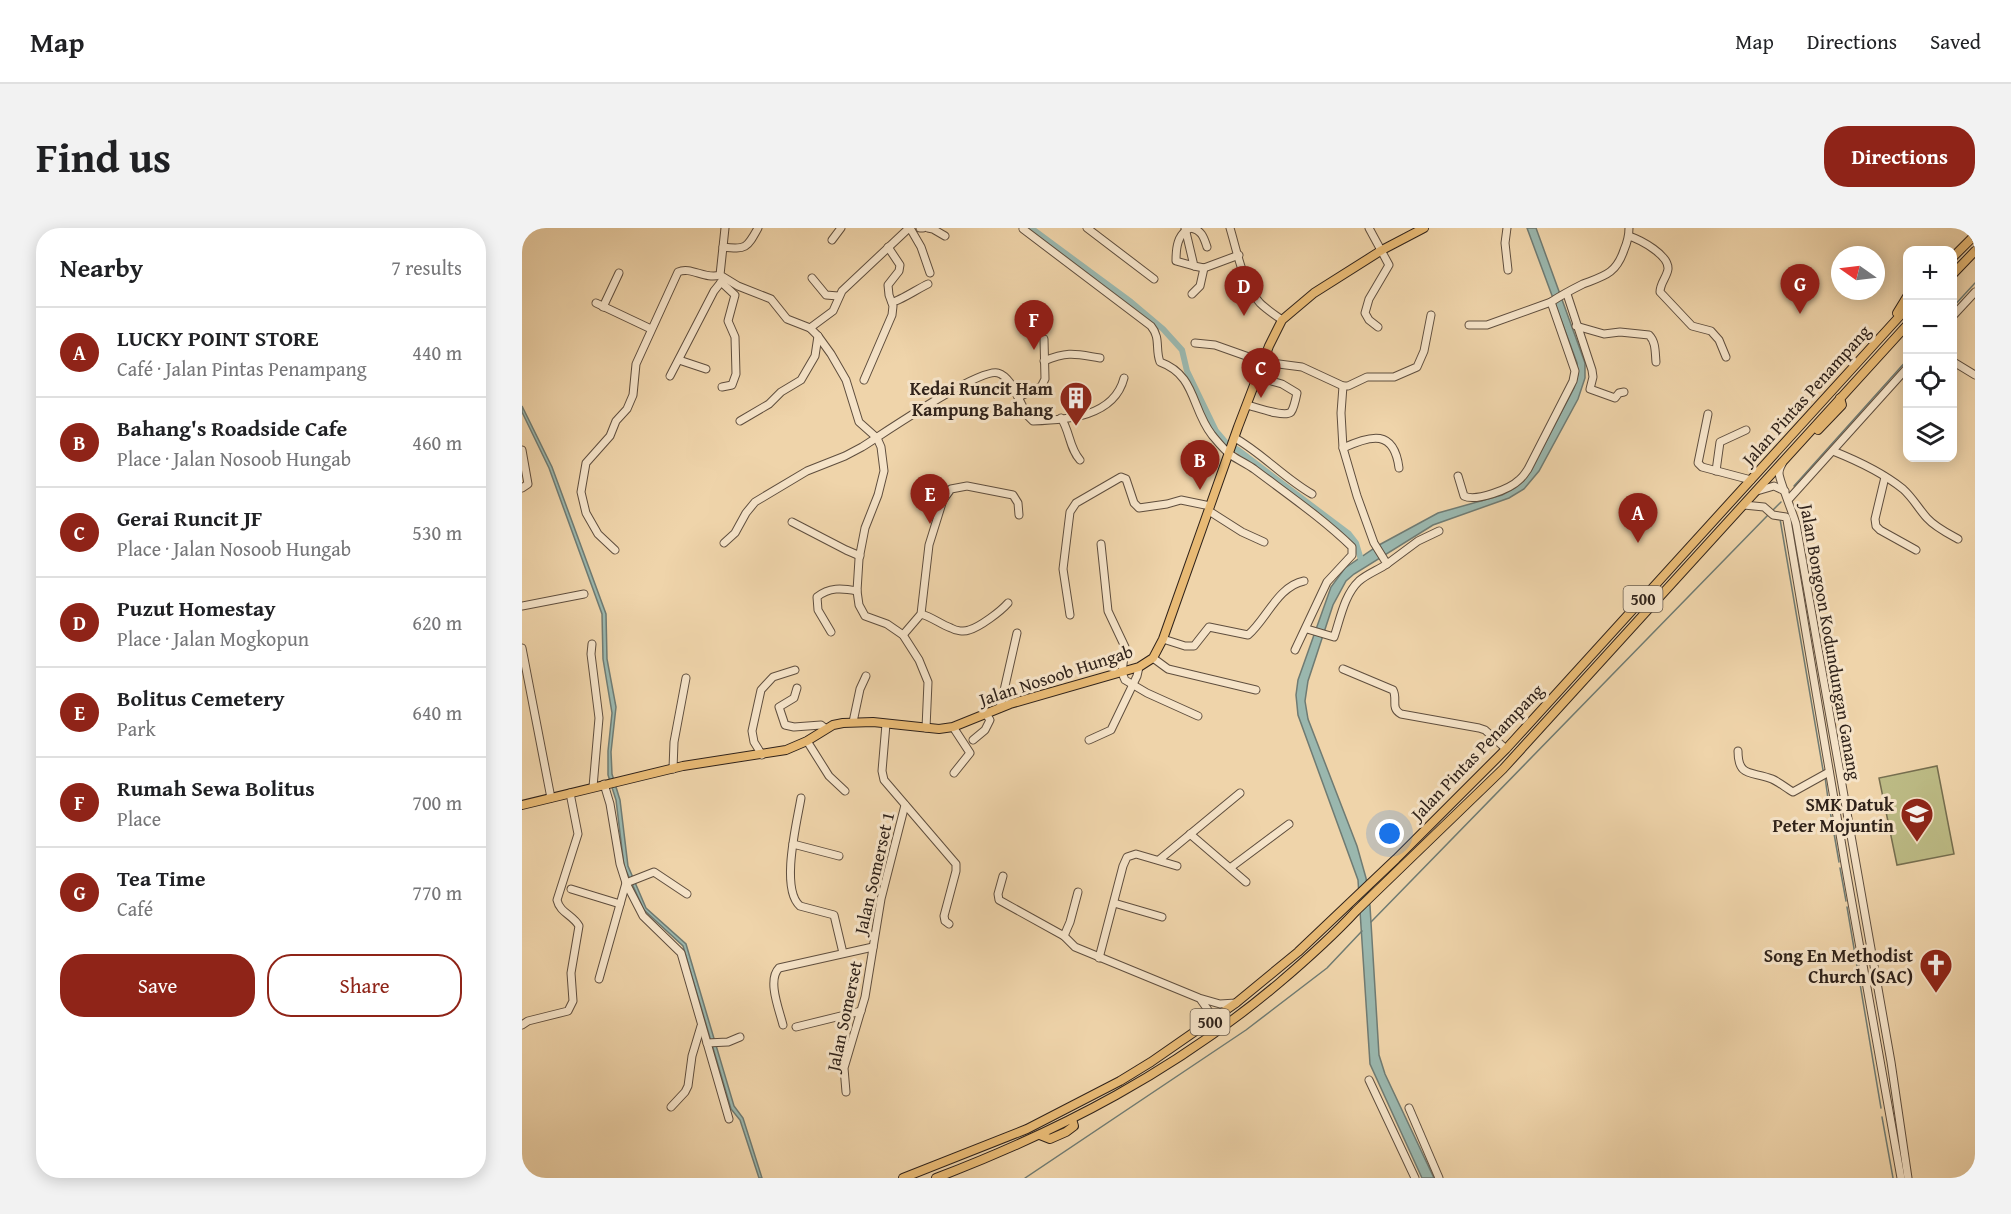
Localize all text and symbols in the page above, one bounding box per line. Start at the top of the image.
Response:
text: Map [30,21,84,62]
text: Map [1735,26,1774,57]
text: Directions [1807,26,1897,57]
text: Saved [1930,26,1981,57]
text: Find us [36,126,171,187]
button: Directions [1824,126,1975,187]
north arrow [1831,246,1885,300]
map controls [1903,246,1957,462]
button: + [1903,246,1957,300]
text: Nearby [60,248,143,287]
text: 7 results [391,253,462,282]
pin: G [1780,264,1820,314]
pin: D [1224,266,1264,316]
pin: F [1014,300,1054,350]
button: − [1903,300,1957,354]
street label: Jalan Pintas Penampang [1734,319,1877,473]
text: LUCKY POINT STORE [117,322,318,354]
text: A [73,338,86,367]
text: 440 m [412,338,462,367]
pin: C [1242,348,1280,398]
text: Café · Jalan Pintas Penampang [117,354,367,383]
button: locate [1903,354,1957,408]
place label: Kedai Runcit Ham Kampung Bahang [910,375,1054,423]
building icon: Kedai Runcit Ham Kampung Bahang [1058,380,1094,427]
button: layers [1903,408,1957,462]
text: Bahang's Roadside Cafe [117,412,347,444]
text: B [73,428,86,457]
text: 460 m [412,428,462,457]
pin: B [1180,440,1220,490]
text: Place · Jalan Nosoob Hungab [117,444,351,473]
pin: E [910,474,950,524]
pin: A [1618,494,1658,543]
street label: Jalan Bongoon Kodundungan Ganang [1793,500,1869,782]
text: Gerai Runcit JF [117,502,262,534]
text: C [74,518,85,547]
text: 530 m [412,518,462,547]
text: Place · Jalan Nosoob Hungab [117,534,351,563]
road number: 500 [1624,586,1662,612]
text: Puzut Homestay [117,592,276,624]
text: D [73,608,86,637]
text: 620 m [412,608,462,637]
text: Place · Jalan Mogkopun [117,624,309,653]
street label: Jalan Nosoob Hungab [974,637,1136,713]
street label: Jalan Pintas Penampang [1403,677,1550,828]
text: Bolitus Cemetery [117,682,285,714]
text: E [74,698,85,727]
text: 640 m [412,698,462,727]
text: Park [117,714,156,743]
text: Rumah Sewa Bolitus [117,772,315,804]
text: F [74,788,85,817]
text: 700 m [412,788,462,817]
place label: SMK Datuk Peter Mojuntin [1772,791,1895,839]
school or university icon: SMK Datuk Peter Mojuntin [1899,796,1935,843]
text: Place [117,804,161,833]
street label: Jalan Somerset 1 [846,809,901,939]
your location [1375,819,1404,848]
text: Tea Time [117,862,206,894]
text: G [73,878,86,907]
text: 770 m [412,878,462,907]
text: Café [117,894,153,923]
place label: Song En Methodist Church (SAC) [1764,942,1913,990]
church icon: Song En Methodist Church (SAC) [1918,947,1954,994]
button: Save [60,954,255,1017]
button: Share [267,954,462,1017]
street label: Jalan Somerset [819,958,869,1076]
road number: 500 [1190,1009,1230,1035]

